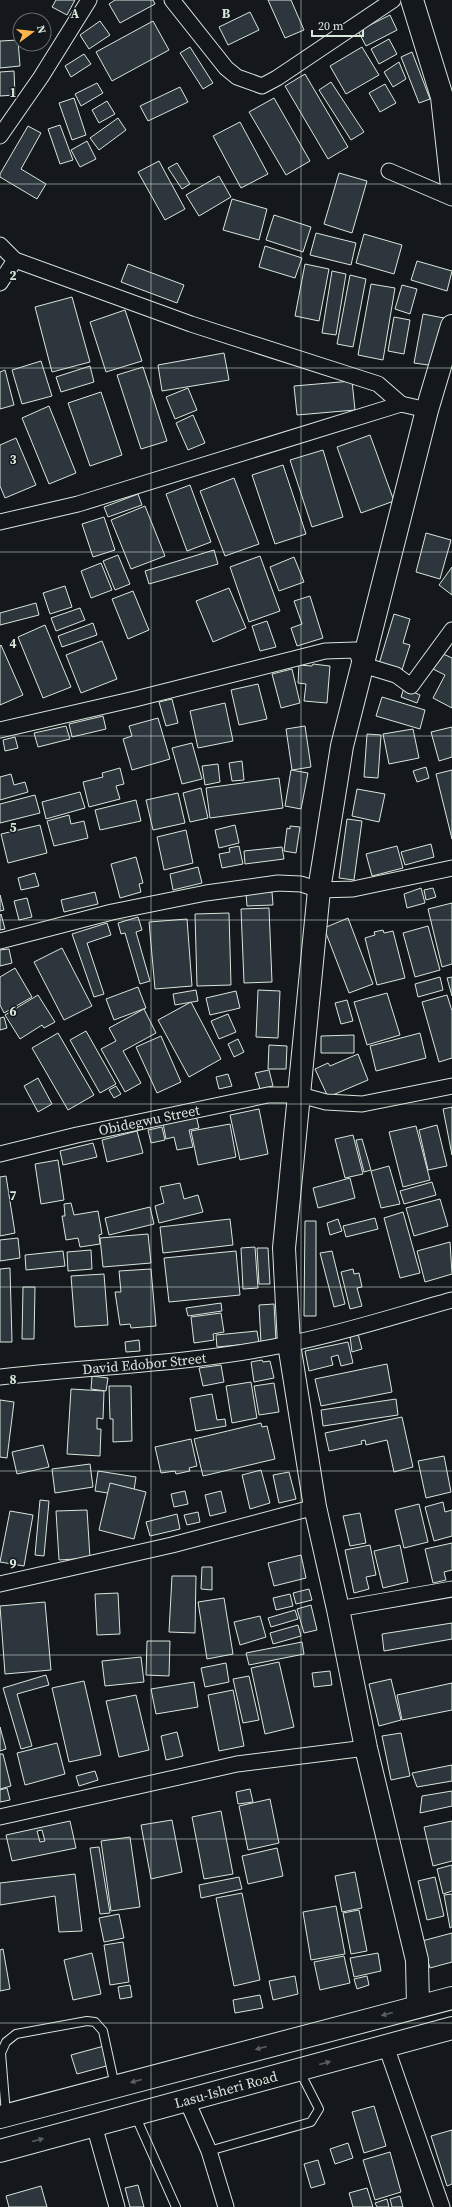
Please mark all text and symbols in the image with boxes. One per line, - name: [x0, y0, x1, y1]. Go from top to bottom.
- text: A: [71, 5, 80, 22]
- text: B: [222, 5, 231, 22]
- north arrow: [12, 12, 52, 52]
- scale bar: [312, 12, 363, 38]
- text: 20 m: [318, 18, 344, 34]
- text: N: [33, 24, 49, 35]
- text: 1: [9, 84, 17, 101]
- text: 2: [9, 267, 17, 284]
- text: 3: [9, 451, 17, 468]
- text: 4: [9, 635, 17, 652]
- text: 5: [9, 819, 17, 836]
- text: 6: [9, 1003, 17, 1020]
- street label: Obidegwu Street: [97, 1099, 202, 1140]
- text: 7: [9, 1187, 17, 1204]
- street label: David Edobor Street: [82, 1347, 208, 1379]
- text: 8: [9, 1371, 17, 1388]
- text: 9: [9, 1555, 17, 1572]
- one-way arrow: [381, 2012, 393, 2018]
- one-way arrow: [255, 2045, 267, 2051]
- one-way arrow: [319, 2059, 331, 2065]
- street label: Lasu-Isheri Road: [172, 2066, 279, 2113]
- one-way arrow: [130, 2078, 142, 2084]
- one-way arrow: [31, 2137, 44, 2143]

